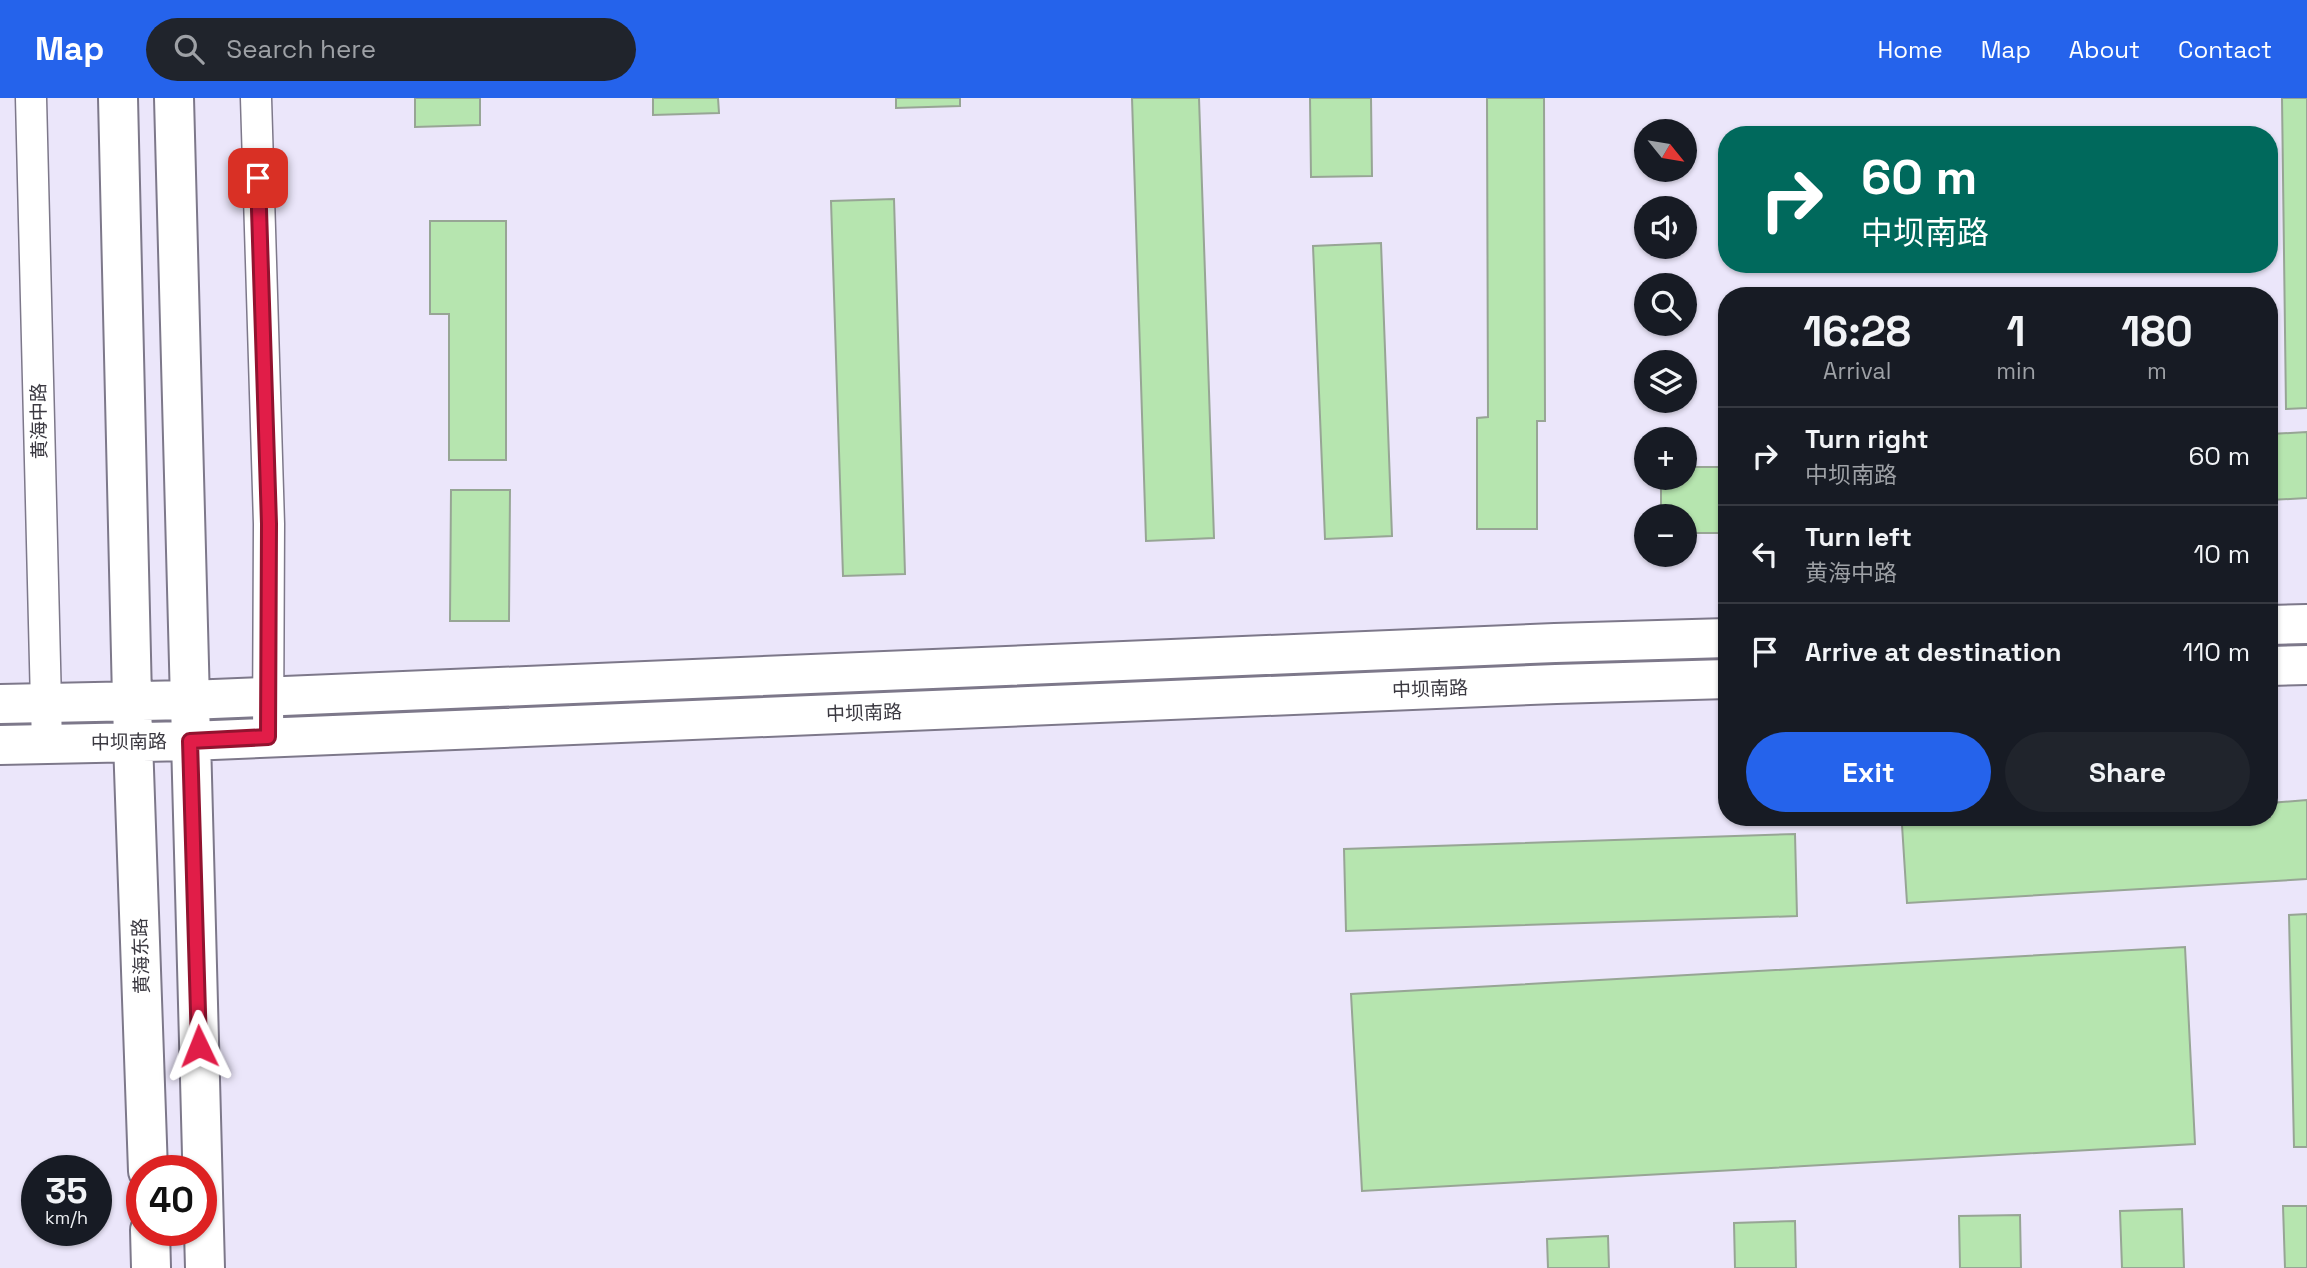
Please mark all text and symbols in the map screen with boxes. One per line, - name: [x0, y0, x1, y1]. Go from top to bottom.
- search box: [146, 18, 636, 81]
- text: Map: [35, 28, 104, 70]
- icon: search: [170, 30, 208, 68]
- text: Search here: [226, 32, 376, 66]
- text: Home: [1877, 34, 1943, 65]
- text: Map: [1981, 34, 2031, 65]
- text: About: [2069, 34, 2140, 65]
- text: Contact: [2178, 34, 2272, 65]
- north arrow: [1634, 119, 1698, 182]
- map controls: [1634, 119, 1697, 567]
- text: 60 m: [1861, 146, 1977, 208]
- pin: [228, 148, 288, 208]
- icon: right: [1746, 154, 1837, 245]
- icon: arrive: [239, 159, 277, 197]
- button: sound: [1634, 196, 1697, 259]
- text: 中坝南路: [1861, 213, 1989, 253]
- button: search: [1634, 273, 1697, 336]
- text: 16:28: [1803, 305, 1911, 358]
- text: 1: [2007, 305, 2026, 358]
- text: 180: [2121, 305, 2193, 358]
- button: layers: [1634, 350, 1697, 413]
- text: Arrival: [1823, 356, 1891, 386]
- text: min: [1996, 356, 2036, 386]
- text: m: [2147, 356, 2167, 386]
- street label: 黄海中路: [26, 383, 52, 459]
- text: Turn right: [1805, 422, 1929, 456]
- button: +: [1634, 427, 1697, 490]
- icon: right: [1746, 437, 1784, 475]
- text: 60 m: [2188, 439, 2250, 473]
- text: 中坝南路: [1805, 460, 1897, 490]
- button: −: [1634, 504, 1697, 567]
- text: Turn left: [1805, 520, 1912, 554]
- icon: left: [1746, 535, 1784, 573]
- text: 10 m: [2193, 537, 2250, 571]
- text: 黄海中路: [1805, 558, 1897, 588]
- icon: arrive: [1746, 633, 1784, 671]
- text: Arrive at destination: [1805, 635, 2062, 669]
- text: 110 m: [2183, 635, 2250, 669]
- street label: 中坝南路: [1392, 675, 1468, 703]
- street label: 中坝南路: [826, 699, 902, 727]
- street label: 中坝南路: [91, 729, 167, 755]
- button: Exit: [1746, 732, 1991, 812]
- button: Share: [2005, 732, 2250, 812]
- street label: 黄海东路: [127, 918, 155, 994]
- position arrow: [162, 1009, 236, 1083]
- speed limit sign: 40: [126, 1155, 217, 1246]
- text: 35: [45, 1169, 88, 1213]
- text: km/h: [45, 1206, 88, 1229]

